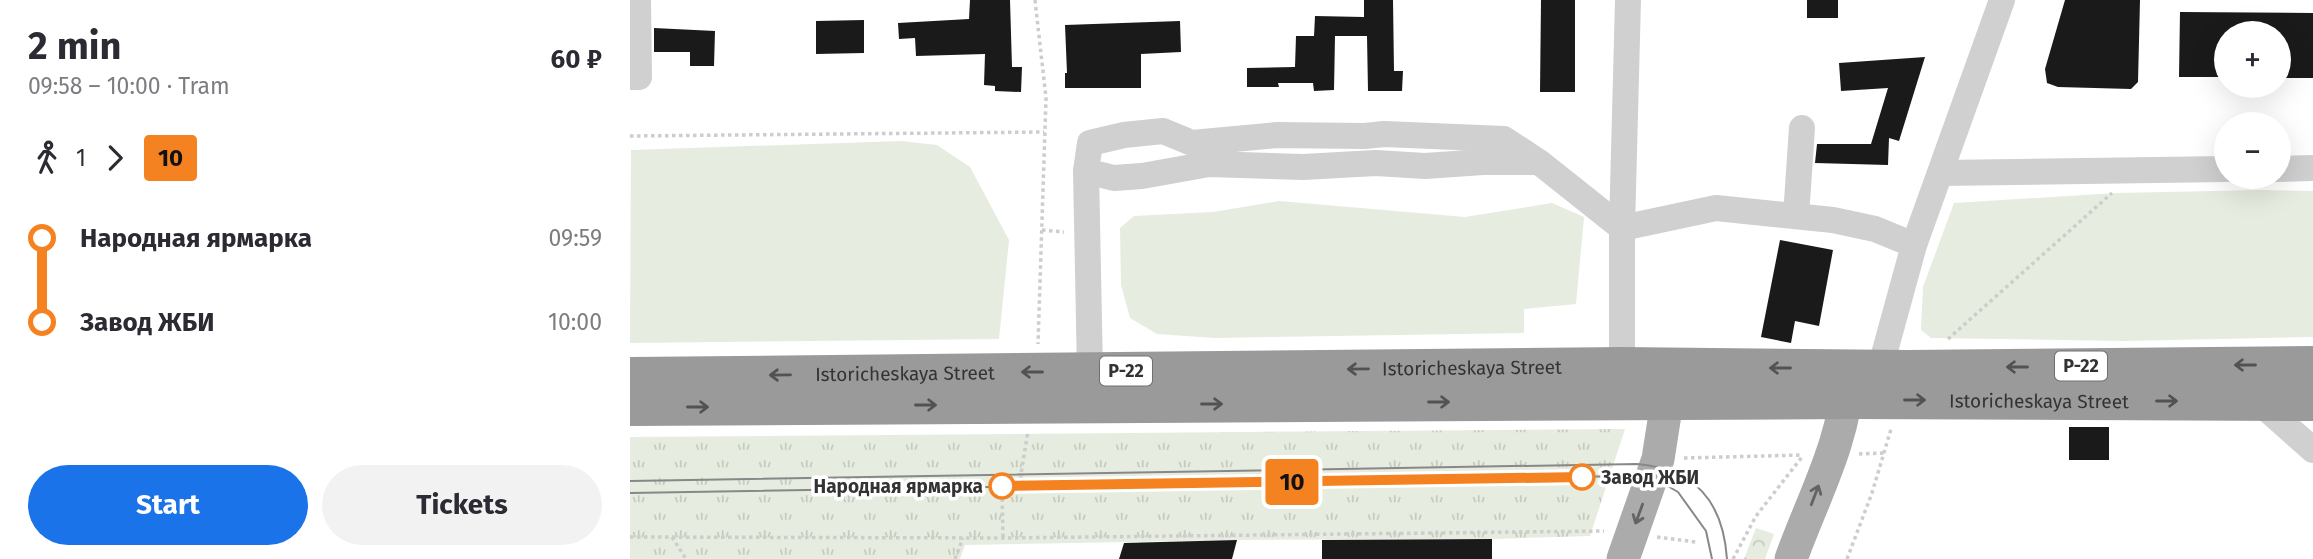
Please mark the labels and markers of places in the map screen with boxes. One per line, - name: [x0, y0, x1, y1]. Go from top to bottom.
- marker: Завод ЖБИ: [1569, 464, 1595, 490]
- place label: Завод ЖБИ: [1600, 466, 1699, 489]
- marker: Народная ярмарка: [989, 473, 1015, 499]
- place label: Народная ярмарка: [814, 475, 983, 498]

